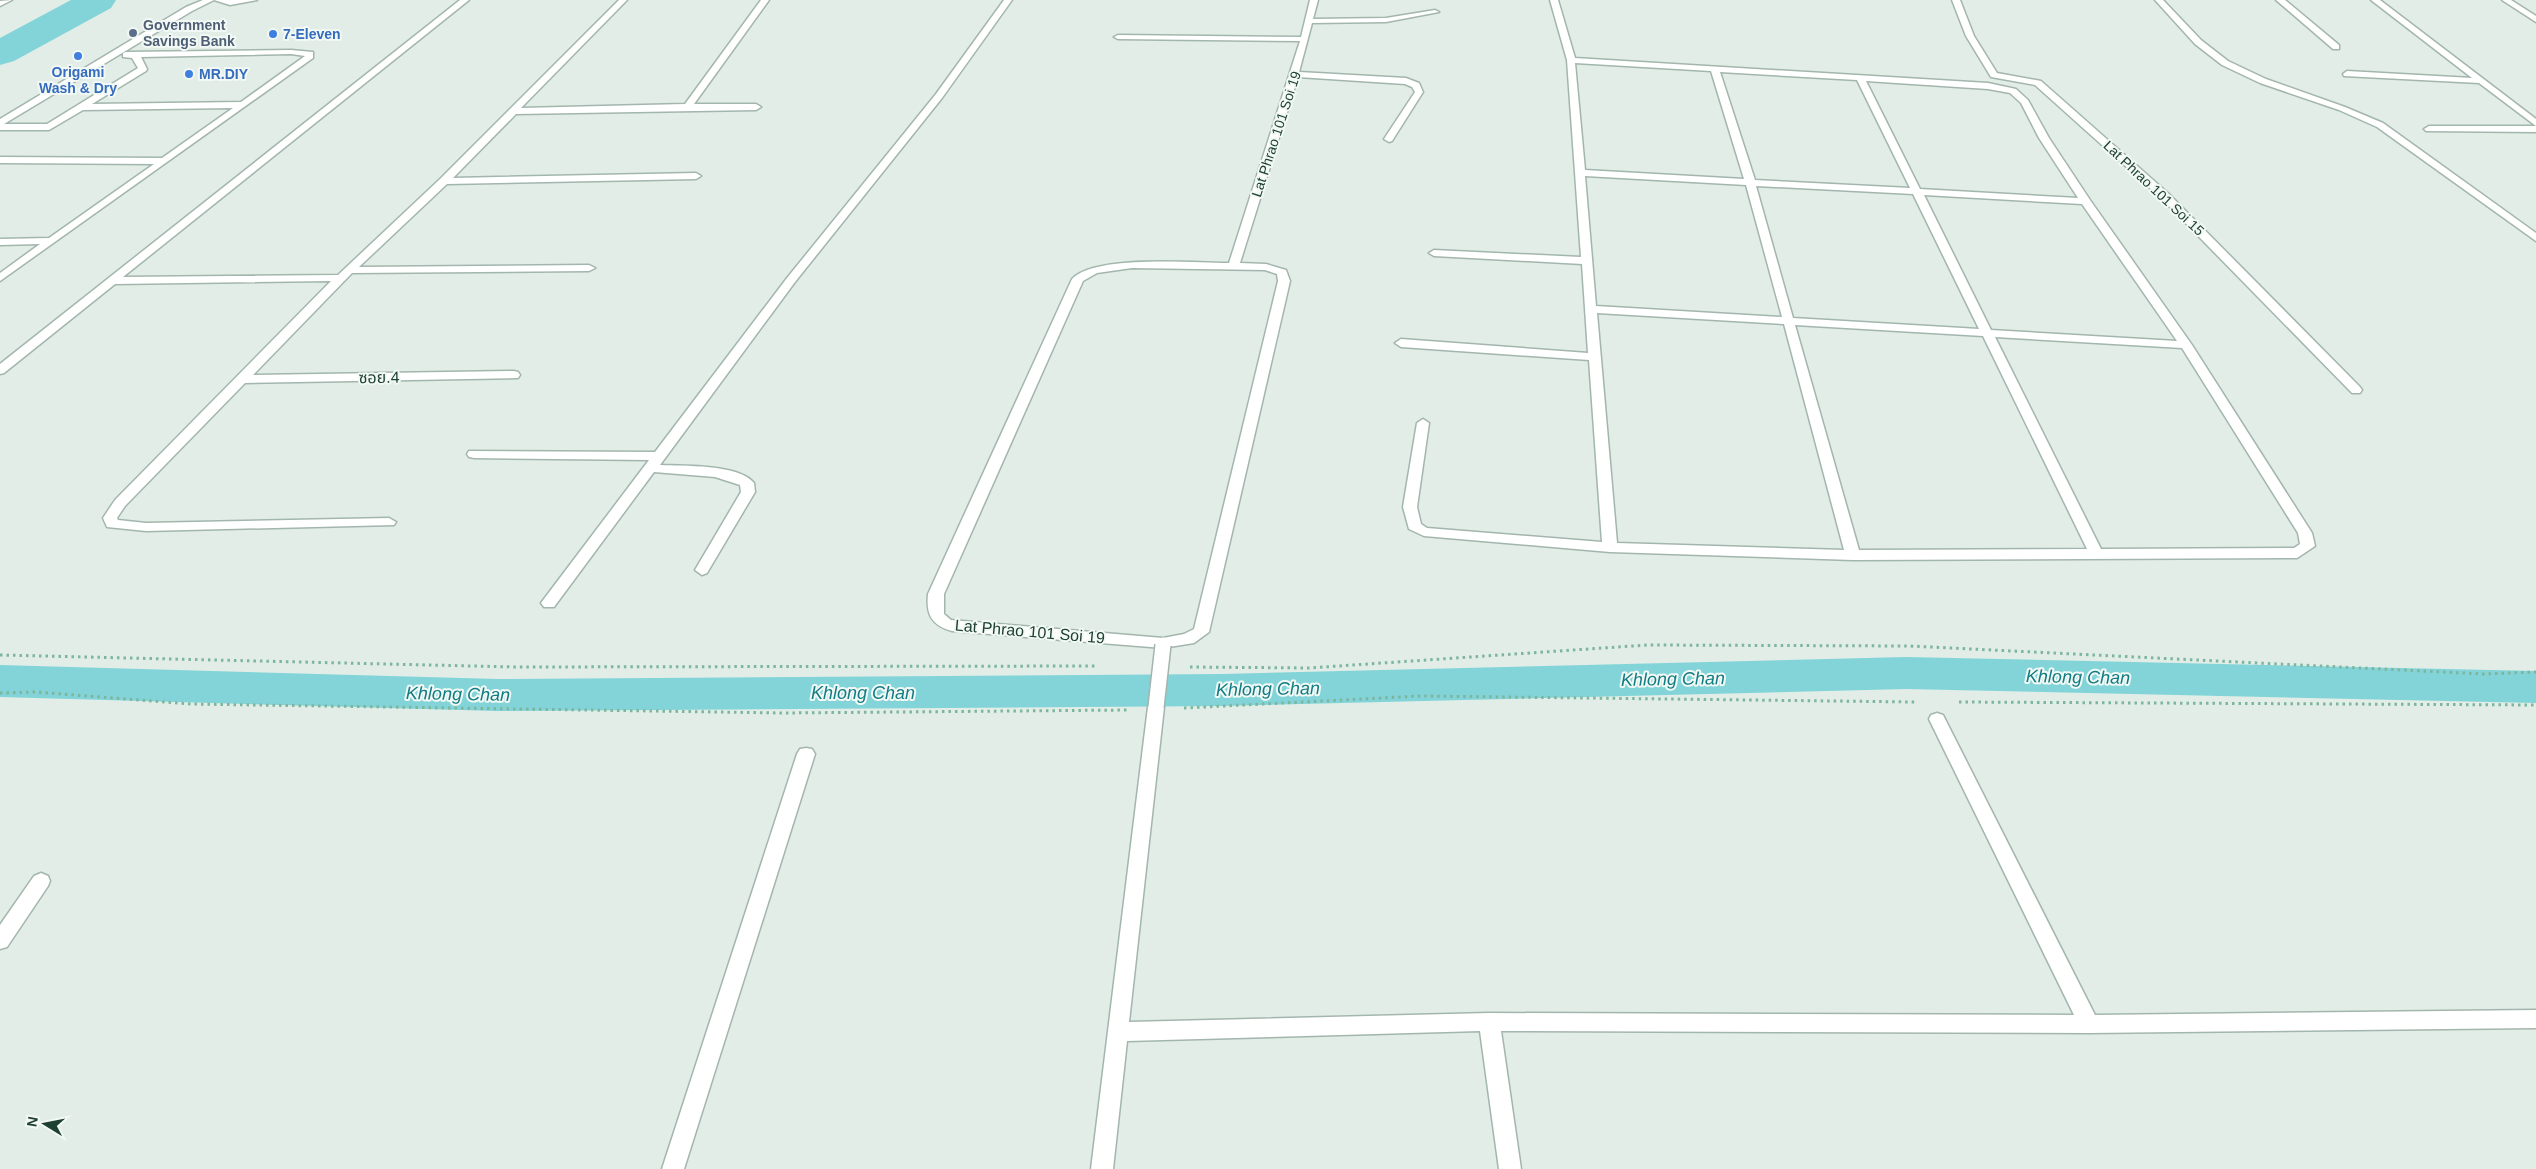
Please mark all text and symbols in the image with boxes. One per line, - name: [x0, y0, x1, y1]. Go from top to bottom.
- place label: Government Savings Bank: [143, 17, 235, 49]
- place label: 7-Eleven: [283, 26, 341, 42]
- marker: Government Savings Bank: [127, 27, 139, 39]
- marker: 7-Eleven: [267, 28, 279, 40]
- marker: Origami Wash & Dry: [72, 50, 84, 62]
- place label: Origami Wash & Dry: [39, 64, 117, 96]
- place label: MR.DIY: [199, 66, 249, 82]
- marker: MR.DIY: [183, 68, 195, 80]
- street label: Lat Phrao 101 Soi 19: [1248, 69, 1304, 199]
- street label: Lat Phrao 101 Soi 15: [2100, 137, 2208, 239]
- street label: ซอย.4: [358, 369, 400, 386]
- street label: Lat Phrao 101 Soi 19: [954, 616, 1106, 647]
- water label: Khlong Chan: [2026, 666, 2130, 688]
- water label: Khlong Chan: [1621, 668, 1725, 690]
- water label: Khlong Chan: [1216, 678, 1320, 700]
- water label: Khlong Chan: [406, 683, 510, 705]
- water label: Khlong Chan: [811, 683, 915, 703]
- north arrow: [20, 1099, 70, 1149]
- text: N: [23, 1115, 41, 1128]

